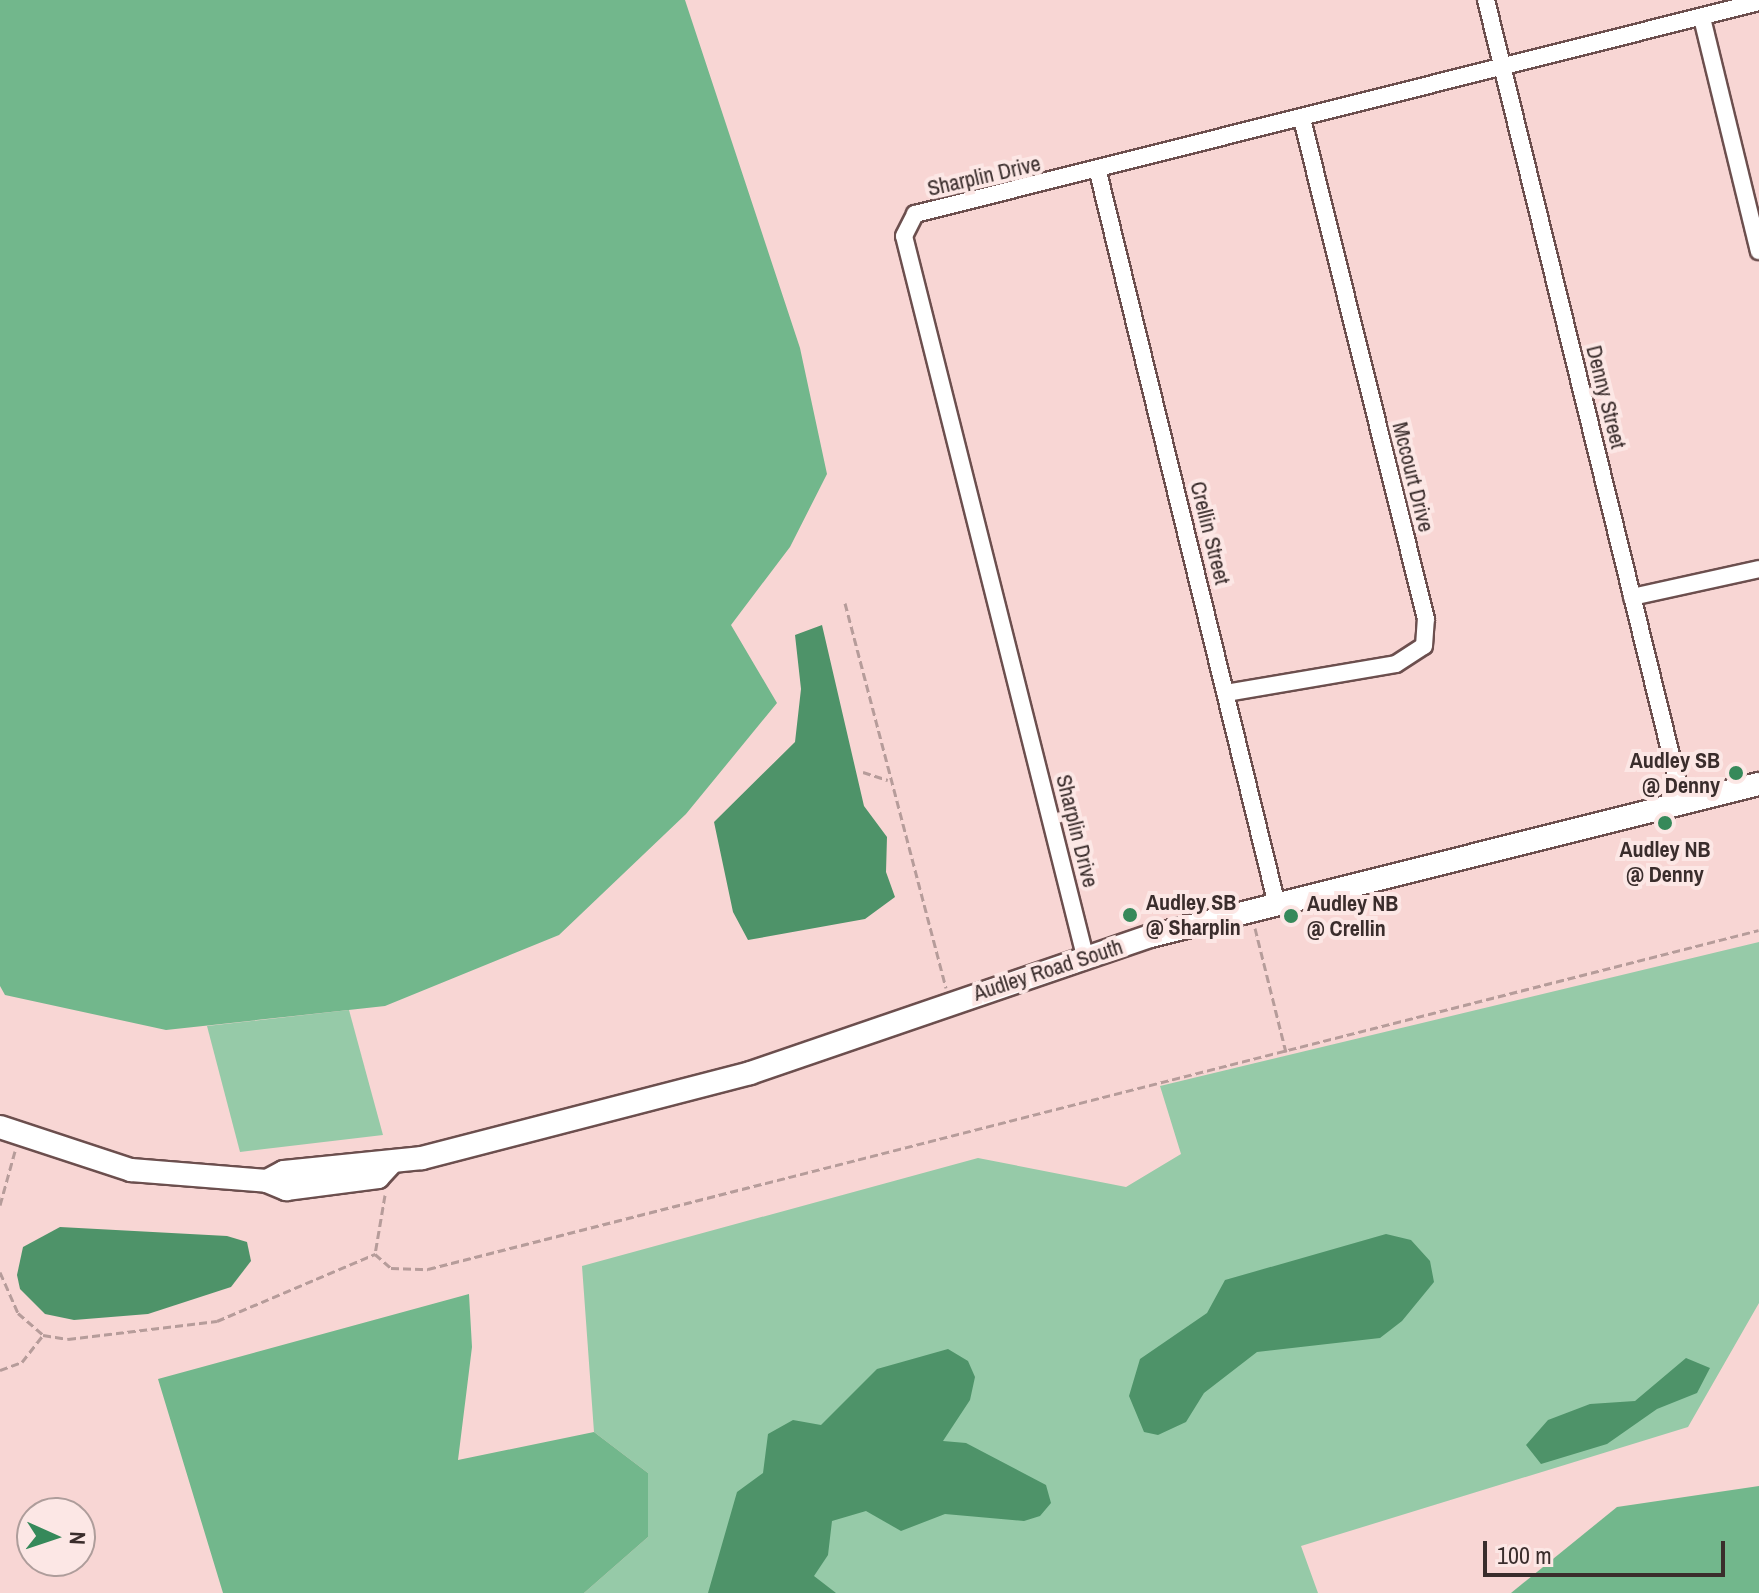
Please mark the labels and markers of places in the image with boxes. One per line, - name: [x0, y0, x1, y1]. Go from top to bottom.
- place label: Audley SB @ Denny: [1630, 747, 1720, 798]
- marker: Audley SB @ Denny: [1727, 764, 1745, 782]
- marker: Audley NB @ Denny: [1656, 814, 1674, 832]
- place label: Audley NB @ Denny: [1619, 836, 1711, 888]
- place label: Audley SB @ Sharplin: [1146, 889, 1241, 940]
- place label: Audley NB @ Crellin: [1307, 890, 1398, 942]
- marker: Audley SB @ Sharplin: [1121, 906, 1139, 924]
- marker: Audley NB @ Crellin: [1282, 907, 1300, 925]

